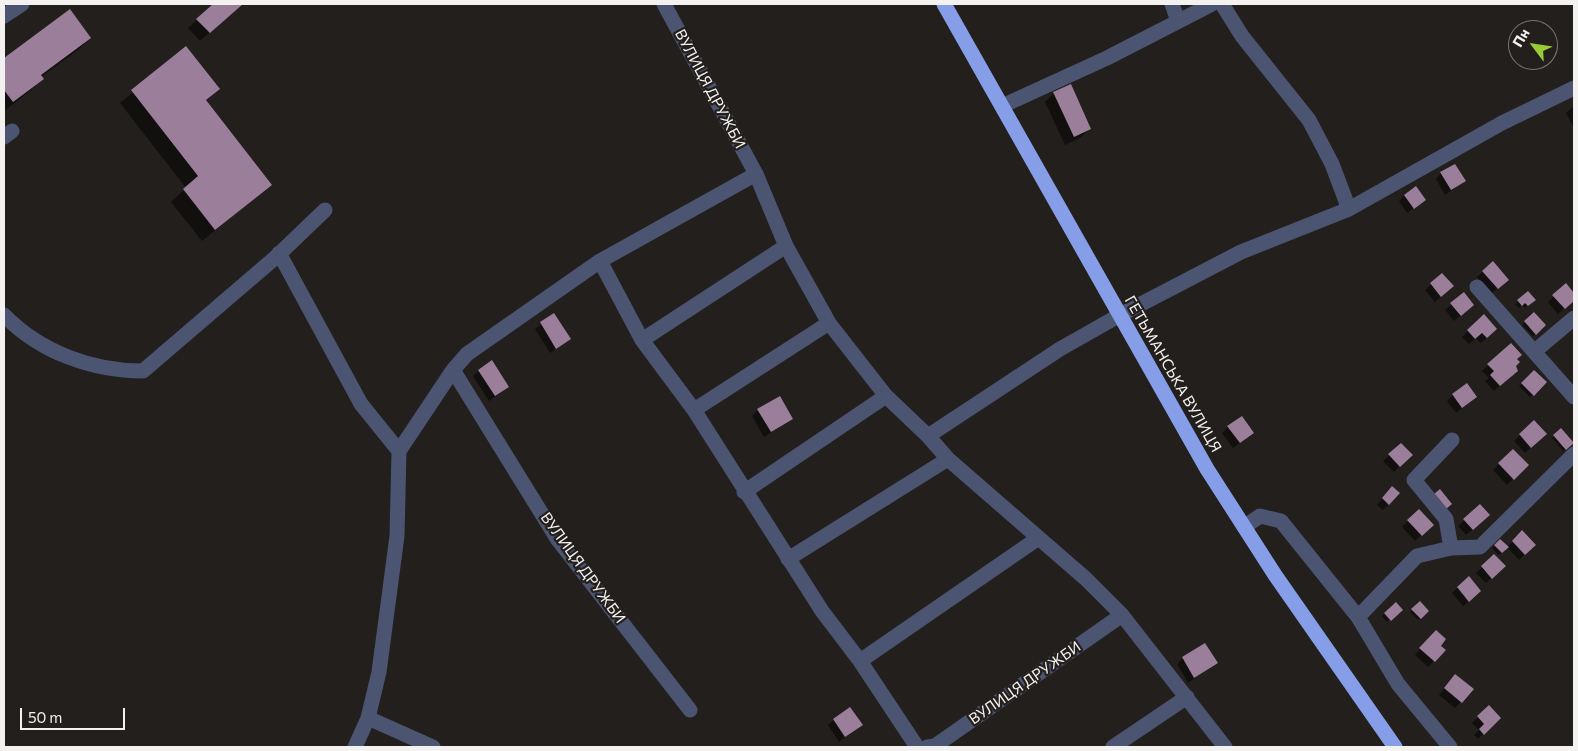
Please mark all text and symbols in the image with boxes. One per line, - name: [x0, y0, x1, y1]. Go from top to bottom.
- north arrow: [1508, 20, 1558, 70]
- text: Пн: [1509, 25, 1533, 50]
- street label: ВУЛИЦЯ ДРУЖБИ: [671, 26, 749, 152]
- street label: ГЕТЬМАНСЬКА ВУЛИЦЯ: [1121, 293, 1225, 455]
- street label: ВУЛИЦЯ ДРУЖБИ: [537, 509, 629, 627]
- street label: ВУЛИЦЯ ДРУЖБИ: [966, 638, 1084, 728]
- scale bar: [22, 698, 128, 730]
- text: 50 m: [28, 708, 62, 726]

